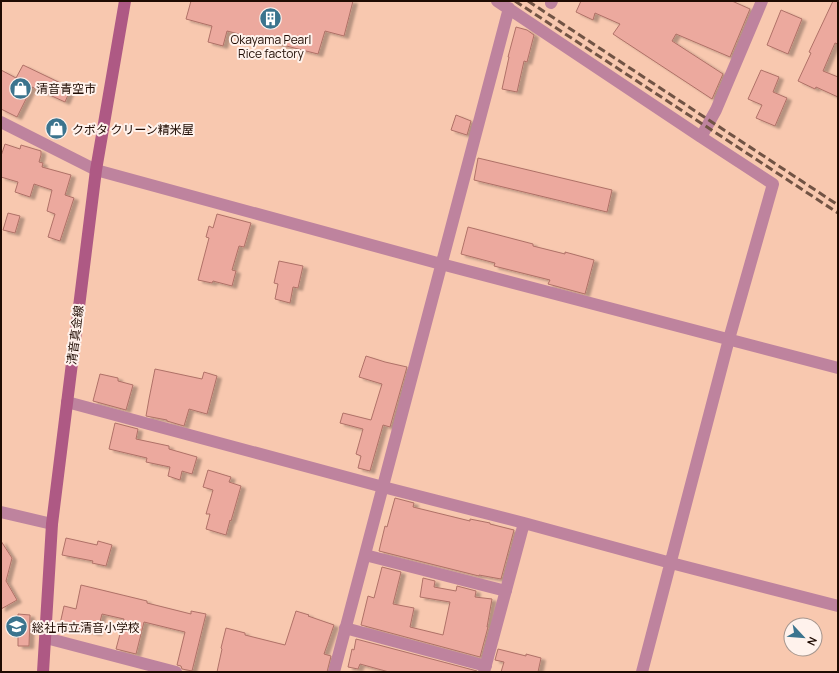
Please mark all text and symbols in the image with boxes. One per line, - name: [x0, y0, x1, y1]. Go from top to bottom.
- building icon: Okayama Pearl Rice factory: [258, 5, 284, 31]
- place label: Okayama Pearl Rice factory: [231, 31, 311, 62]
- shop icon: 清音青空市: [7, 75, 33, 101]
- place label: 清音青空市: [36, 80, 96, 97]
- shop icon: クボタ クリーン精米屋: [44, 116, 70, 142]
- place label: クボタ クリーン精米屋: [72, 121, 194, 138]
- street label: 清音真金線: [63, 304, 87, 366]
- school or university icon: 総社市立清音小学校: [4, 614, 30, 640]
- north arrow: [783, 617, 823, 657]
- place label: 総社市立清音小学校: [32, 619, 140, 636]
- text: N: [804, 635, 821, 649]

